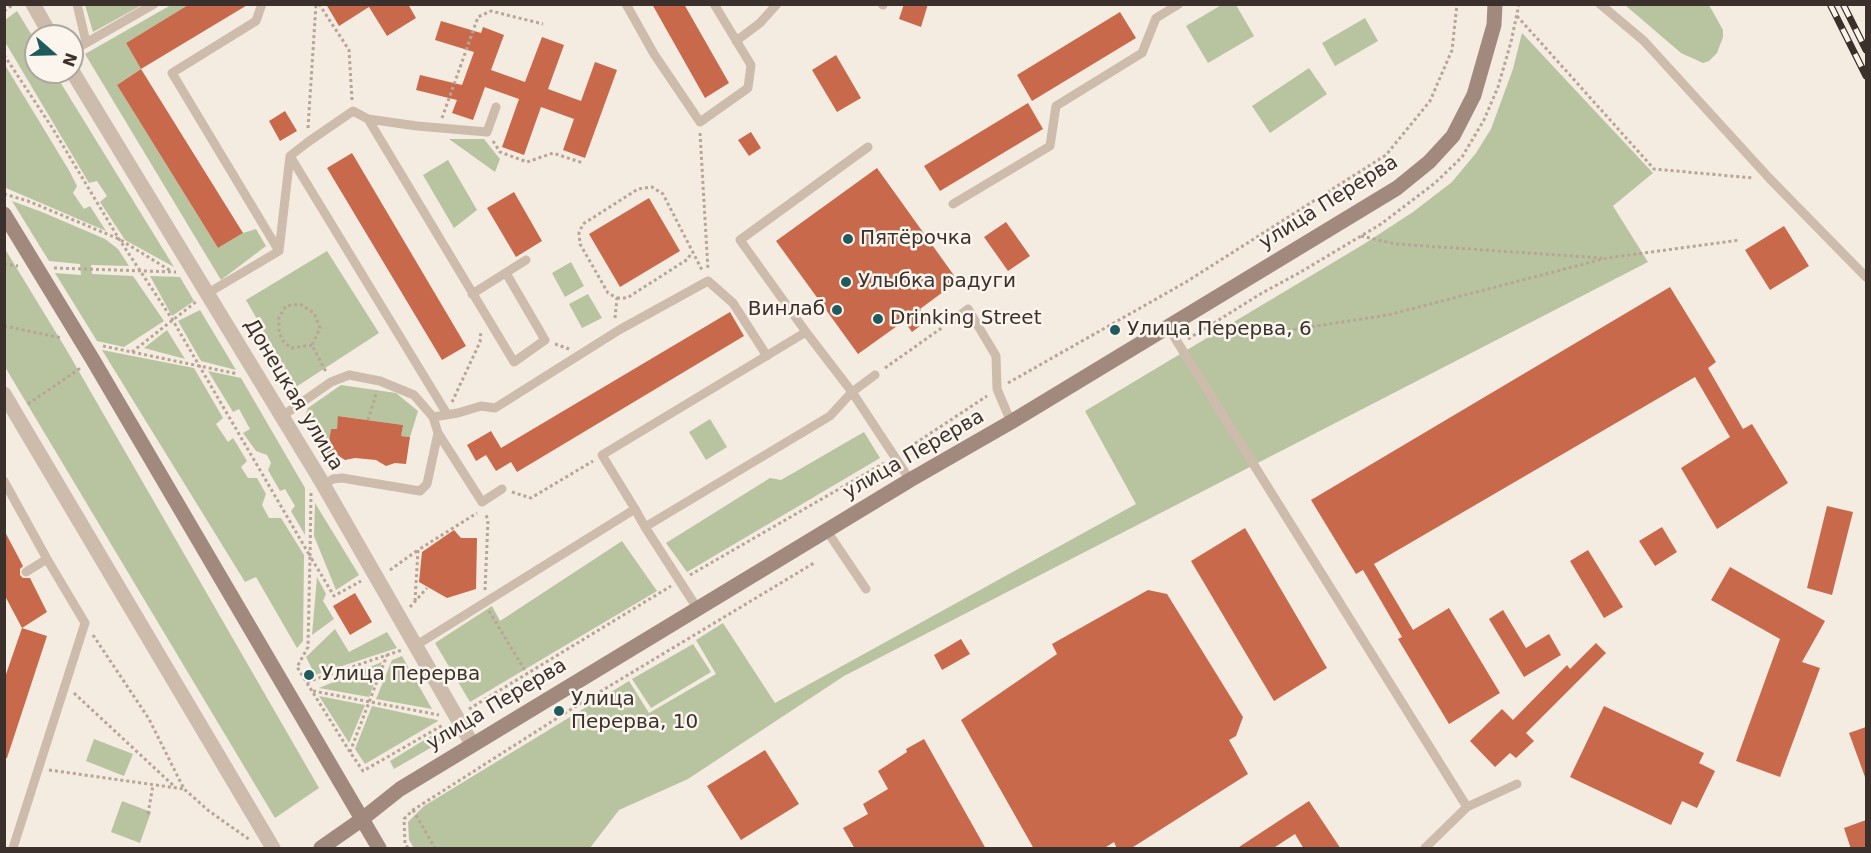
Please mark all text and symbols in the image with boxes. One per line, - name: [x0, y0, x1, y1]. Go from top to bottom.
- north arrow: [24, 24, 84, 84]
- text: N: [58, 50, 81, 69]
- street label: улица Перерва: [1255, 151, 1403, 255]
- place label: Пятёрочка: [860, 227, 972, 251]
- marker: Пятёрочка: [841, 232, 855, 246]
- place label: Улыбка радуги: [858, 270, 1016, 294]
- marker: Улыбка радуги: [839, 275, 853, 289]
- place label: Винлаб: [748, 298, 825, 322]
- marker: Винлаб: [830, 303, 844, 317]
- place label: Drinking Street: [890, 307, 1041, 331]
- marker: Drinking Street: [871, 312, 885, 326]
- street label: Донецкая улица: [238, 315, 348, 475]
- place label: Улица Перерва, 6: [1127, 318, 1312, 342]
- marker: Улица Перерва, 6: [1108, 323, 1122, 337]
- street label: улица Перерва: [839, 405, 989, 505]
- street label: улица Перерва: [423, 654, 571, 756]
- place label: Улица Перерва: [321, 663, 480, 687]
- marker: Улица Перерва: [302, 668, 316, 682]
- place label: Улица Перерва, 10: [571, 688, 698, 735]
- marker: Улица Перерва, 10: [552, 704, 566, 718]

